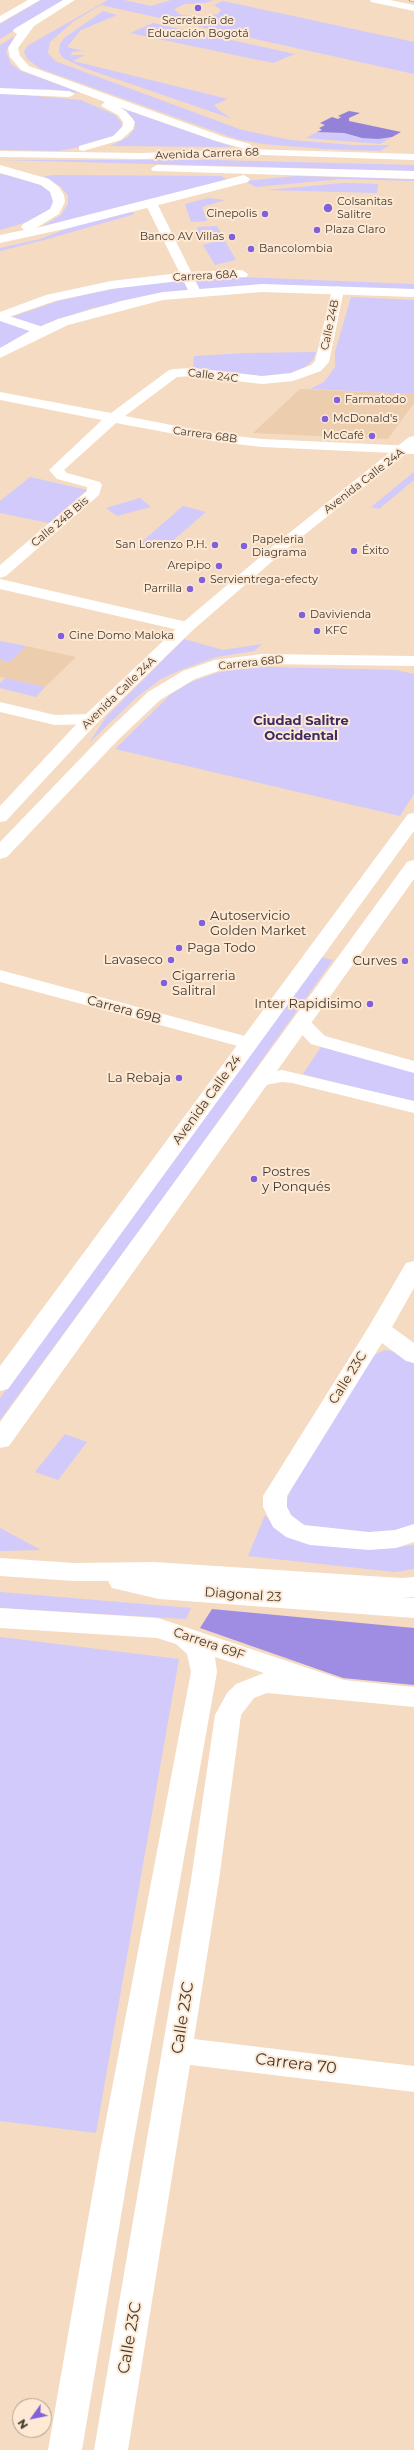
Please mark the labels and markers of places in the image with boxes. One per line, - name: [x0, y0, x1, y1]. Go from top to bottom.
- marker: Secretaría de Educación Bogotá: [193, 3, 203, 13]
- place label: Secretaría de Educación Bogotá: [147, 14, 249, 40]
- place label: Colsanitas Salitre: [337, 195, 393, 221]
- marker: Colsanitas Salitre: [322, 202, 334, 214]
- place label: Cinepolis: [207, 207, 257, 221]
- marker: Cinepolis: [260, 209, 270, 219]
- place label: Plaza Claro: [325, 223, 386, 237]
- marker: Plaza Claro: [312, 225, 322, 235]
- place label: Banco AV Villas: [140, 230, 224, 244]
- marker: Banco AV Villas: [227, 232, 237, 242]
- place label: Bancolombia: [259, 242, 333, 256]
- marker: Bancolombia: [246, 244, 256, 254]
- place label: Farmatodo: [345, 393, 406, 407]
- marker: Farmatodo: [332, 395, 342, 405]
- place label: McDonald's: [333, 412, 398, 426]
- marker: McDonald's: [320, 414, 330, 424]
- place label: McCafé: [323, 429, 364, 443]
- marker: McCafé: [367, 431, 377, 441]
- place label: Papeleria Diagrama: [252, 533, 307, 559]
- place label: San Lorenzo P.H.: [115, 538, 207, 552]
- marker: San Lorenzo P.H.: [210, 540, 220, 550]
- marker: Papeleria Diagrama: [239, 541, 249, 551]
- place label: Éxito: [362, 544, 389, 558]
- marker: Éxito: [349, 546, 359, 556]
- place label: Arepipo: [167, 559, 211, 573]
- marker: Arepipo: [214, 561, 224, 571]
- place label: Servientrega-efecty: [210, 573, 318, 587]
- marker: Servientrega-efecty: [197, 575, 207, 585]
- place label: Parrilla: [144, 582, 182, 596]
- marker: Parrilla: [185, 584, 195, 594]
- place label: Davivienda: [310, 608, 371, 622]
- marker: Davivienda: [297, 610, 307, 620]
- place label: KFC: [325, 624, 347, 638]
- marker: KFC: [312, 626, 322, 636]
- place label: Cine Domo Maloka: [69, 629, 174, 643]
- marker: Cine Domo Maloka: [56, 631, 66, 641]
- place label: Autoservicio Golden Market: [210, 908, 306, 939]
- marker: Autoservicio Golden Market: [197, 918, 207, 928]
- place label: Paga Todo: [187, 940, 256, 956]
- marker: Paga Todo: [174, 943, 184, 953]
- place label: Lavaseco: [104, 952, 163, 968]
- place label: Curves: [353, 953, 397, 969]
- marker: Lavaseco: [166, 955, 176, 965]
- marker: Curves: [400, 956, 410, 966]
- place label: Cigarreria Salitral: [172, 968, 236, 999]
- marker: Cigarreria Salitral: [159, 978, 169, 988]
- place label: Inter Rapidisimo: [254, 996, 362, 1012]
- marker: Inter Rapidisimo: [365, 999, 375, 1009]
- place label: La Rebaja: [107, 1070, 171, 1086]
- marker: La Rebaja: [174, 1073, 184, 1083]
- place label: Postres y Ponqués: [262, 1164, 330, 1195]
- marker: Postres y Ponqués: [249, 1174, 259, 1184]

